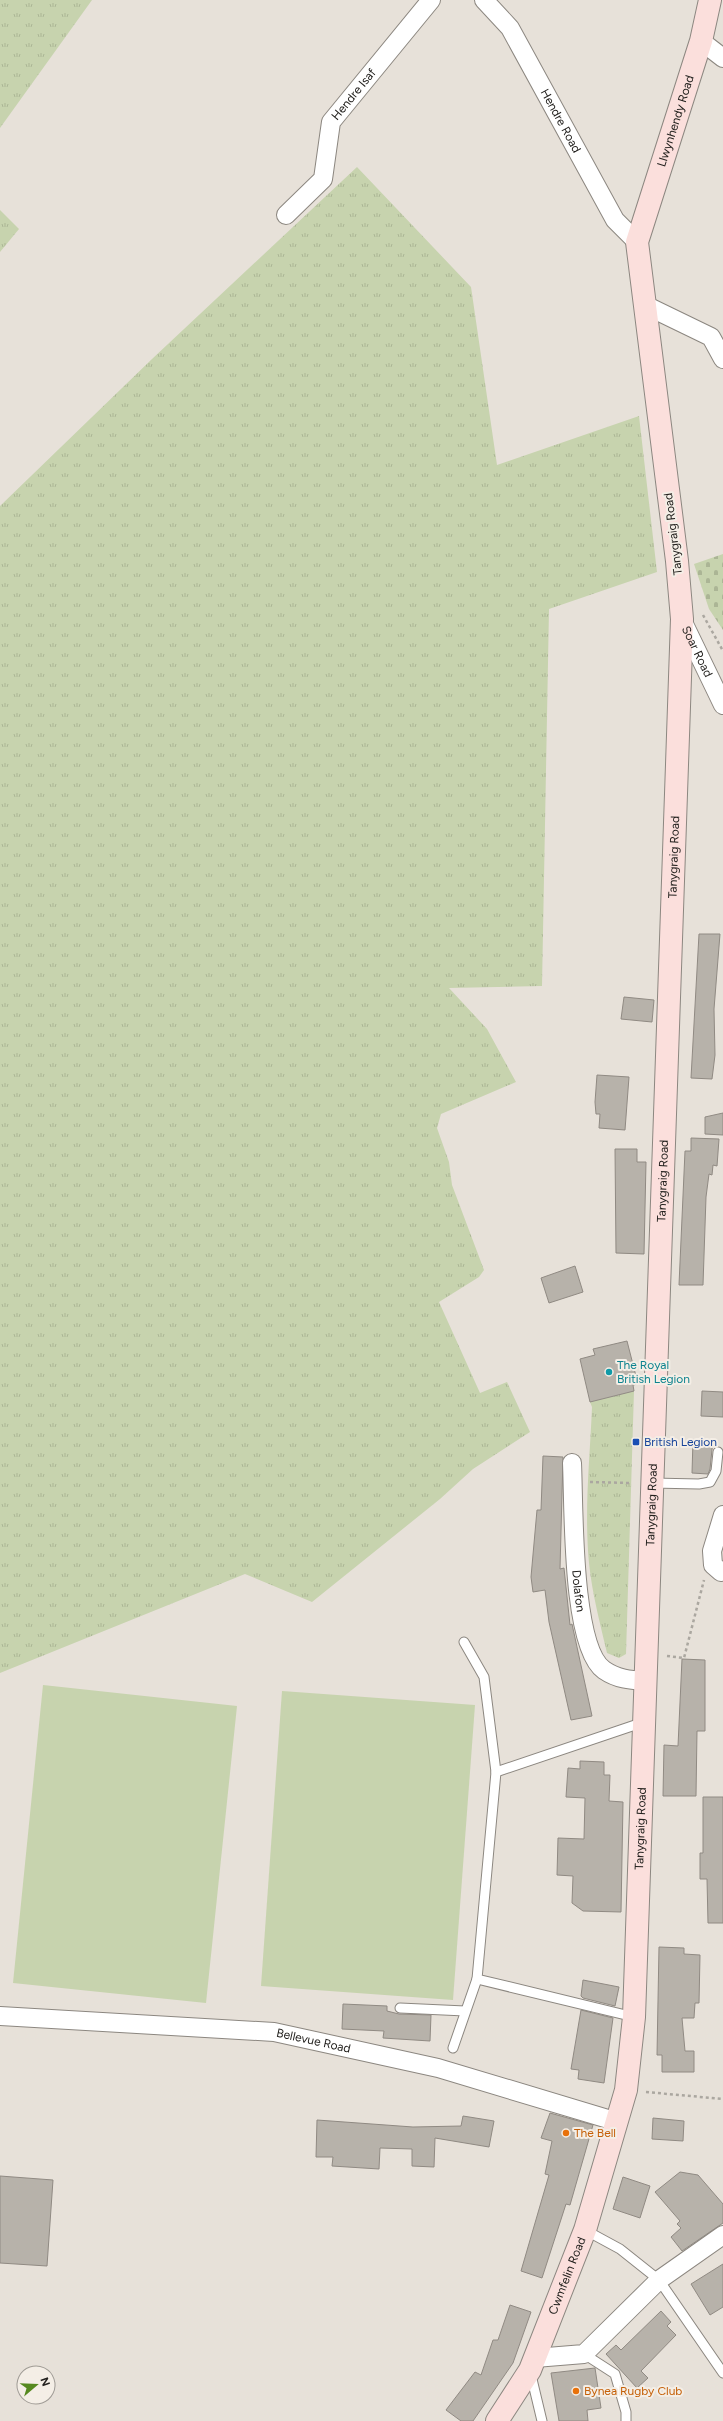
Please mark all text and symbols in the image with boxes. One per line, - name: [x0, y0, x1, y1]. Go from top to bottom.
- street label: Hendre Isaf: [329, 65, 379, 123]
- street label: Llwynhendy Road: [654, 73, 697, 169]
- street label: Hendre Road: [538, 86, 584, 155]
- street label: Tanygraig Road: [661, 492, 685, 576]
- street label: Soar Road: [679, 624, 715, 679]
- street label: Tanygraig Road: [665, 816, 682, 899]
- street label: Tanygraig Road: [654, 1139, 671, 1222]
- place label: The Royal British Legion: [617, 1358, 690, 1386]
- marker: The Royal British Legion: [604, 1367, 614, 1377]
- place label: British Legion: [644, 1435, 717, 1449]
- marker: British Legion: [631, 1437, 641, 1447]
- street label: Tanygraig Road: [643, 1463, 660, 1546]
- street label: Dolafon: [569, 1569, 588, 1613]
- street label: Tanygraig Road: [632, 1787, 649, 1870]
- street label: Bellevue Road: [275, 2026, 352, 2056]
- place label: The Bell: [574, 2126, 616, 2140]
- marker: The Bell: [561, 2128, 571, 2138]
- street label: Cwmfelin Road: [546, 2235, 589, 2316]
- north arrow: [16, 2365, 56, 2405]
- text: N: [37, 2376, 53, 2388]
- place label: Bynea Rugby Club: [584, 2384, 682, 2398]
- marker: Bynea Rugby Club: [571, 2386, 581, 2396]

